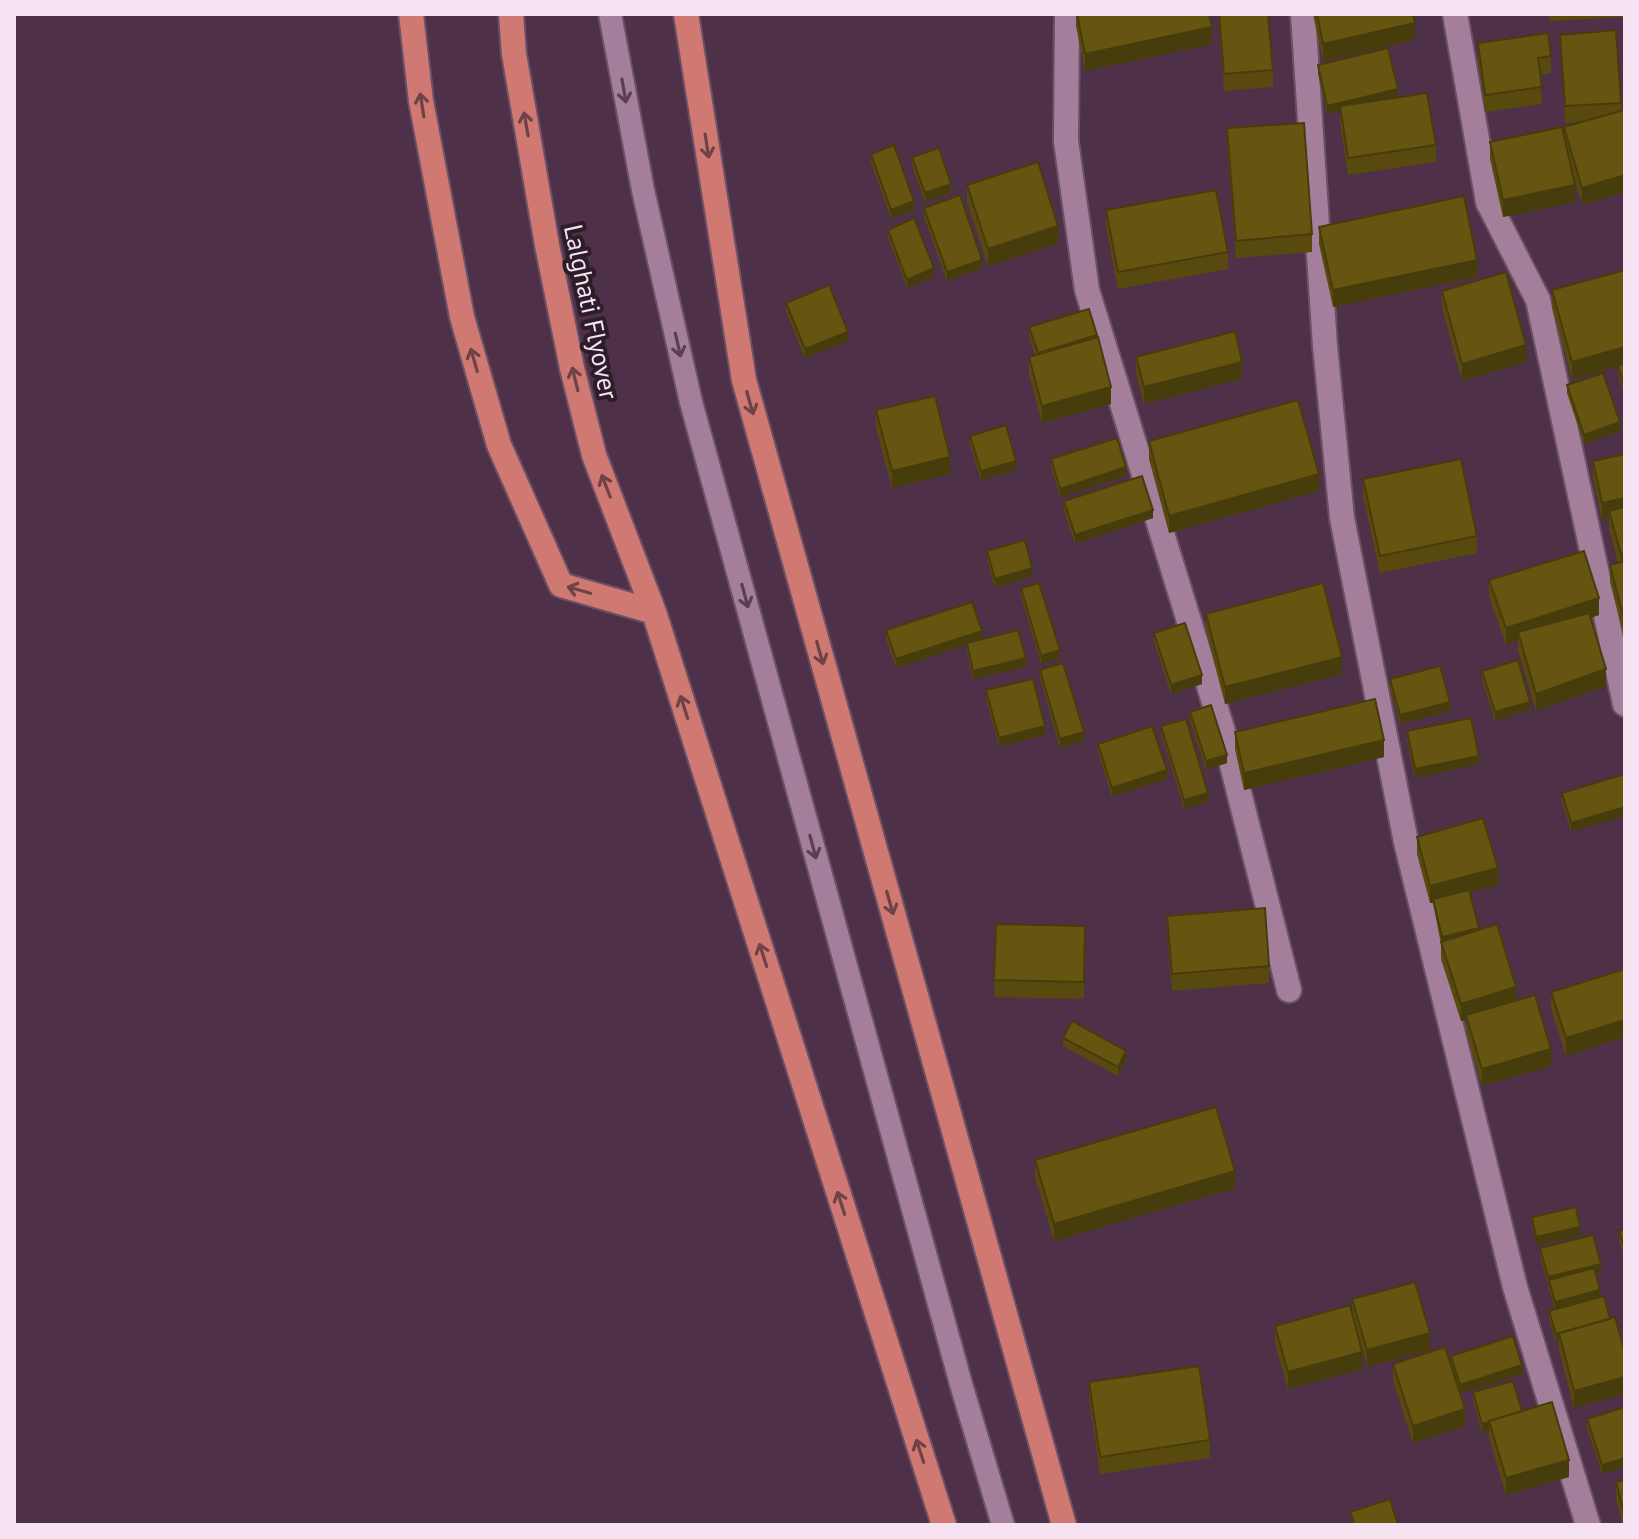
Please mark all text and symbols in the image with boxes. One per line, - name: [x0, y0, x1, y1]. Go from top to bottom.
- one-way arrow: [618, 78, 633, 103]
- one-way arrow: [414, 93, 429, 119]
- one-way arrow: [518, 112, 533, 137]
- one-way arrow: [700, 133, 715, 159]
- street label: Lalghati Flyover: [557, 221, 626, 403]
- one-way arrow: [671, 332, 686, 357]
- one-way arrow: [466, 347, 481, 373]
- one-way arrow: [566, 367, 581, 393]
- one-way arrow: [744, 389, 759, 415]
- one-way arrow: [598, 475, 612, 499]
- one-way arrow: [566, 582, 592, 597]
- one-way arrow: [738, 583, 753, 609]
- one-way arrow: [814, 640, 829, 665]
- one-way arrow: [676, 695, 691, 721]
- one-way arrow: [807, 834, 822, 860]
- one-way arrow: [884, 890, 899, 916]
- one-way arrow: [754, 943, 769, 968]
- one-way arrow: [833, 1191, 848, 1216]
- one-way arrow: [912, 1438, 927, 1464]

